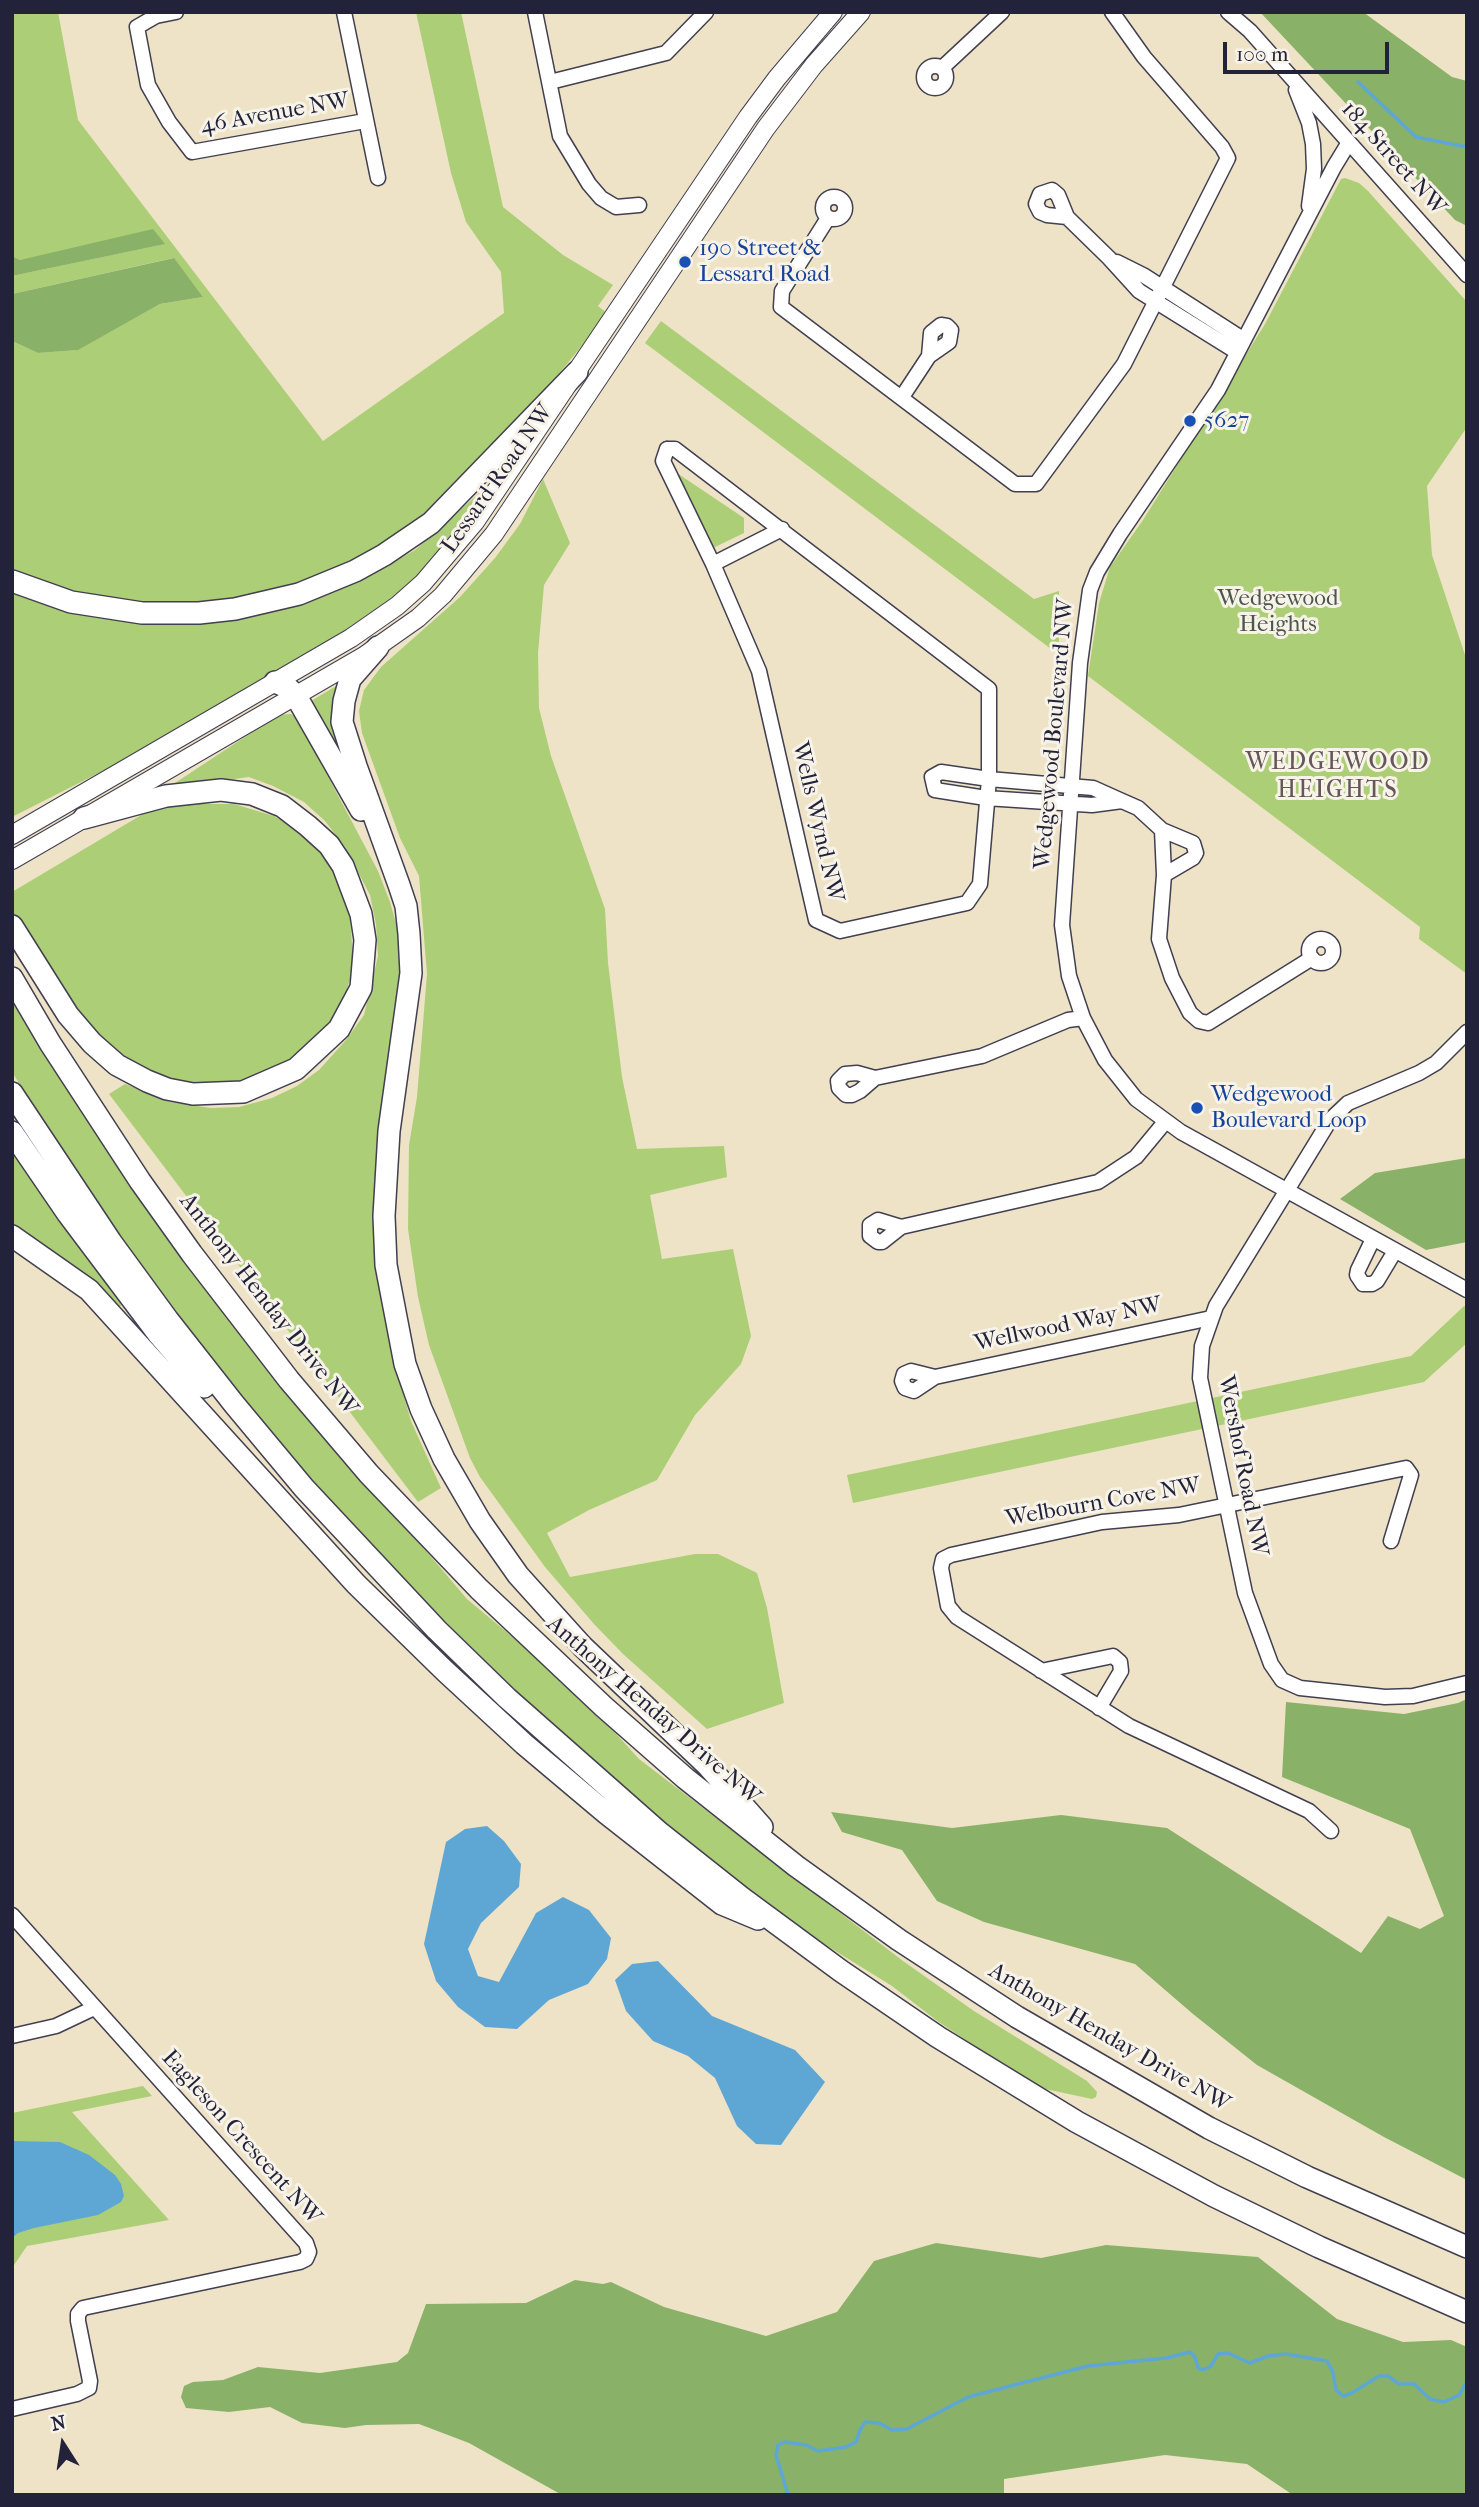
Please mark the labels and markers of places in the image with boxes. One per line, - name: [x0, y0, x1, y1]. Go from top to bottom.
- place label: 190 Street & Lessard Road: [699, 235, 830, 289]
- marker: 190 Street & Lessard Road: [677, 254, 693, 270]
- place label: 5627: [1204, 407, 1249, 435]
- marker: 5627: [1182, 413, 1198, 429]
- place label: Wedgewood Boulevard Loop: [1211, 1081, 1366, 1135]
- marker: Wedgewood Boulevard Loop: [1189, 1100, 1205, 1116]

